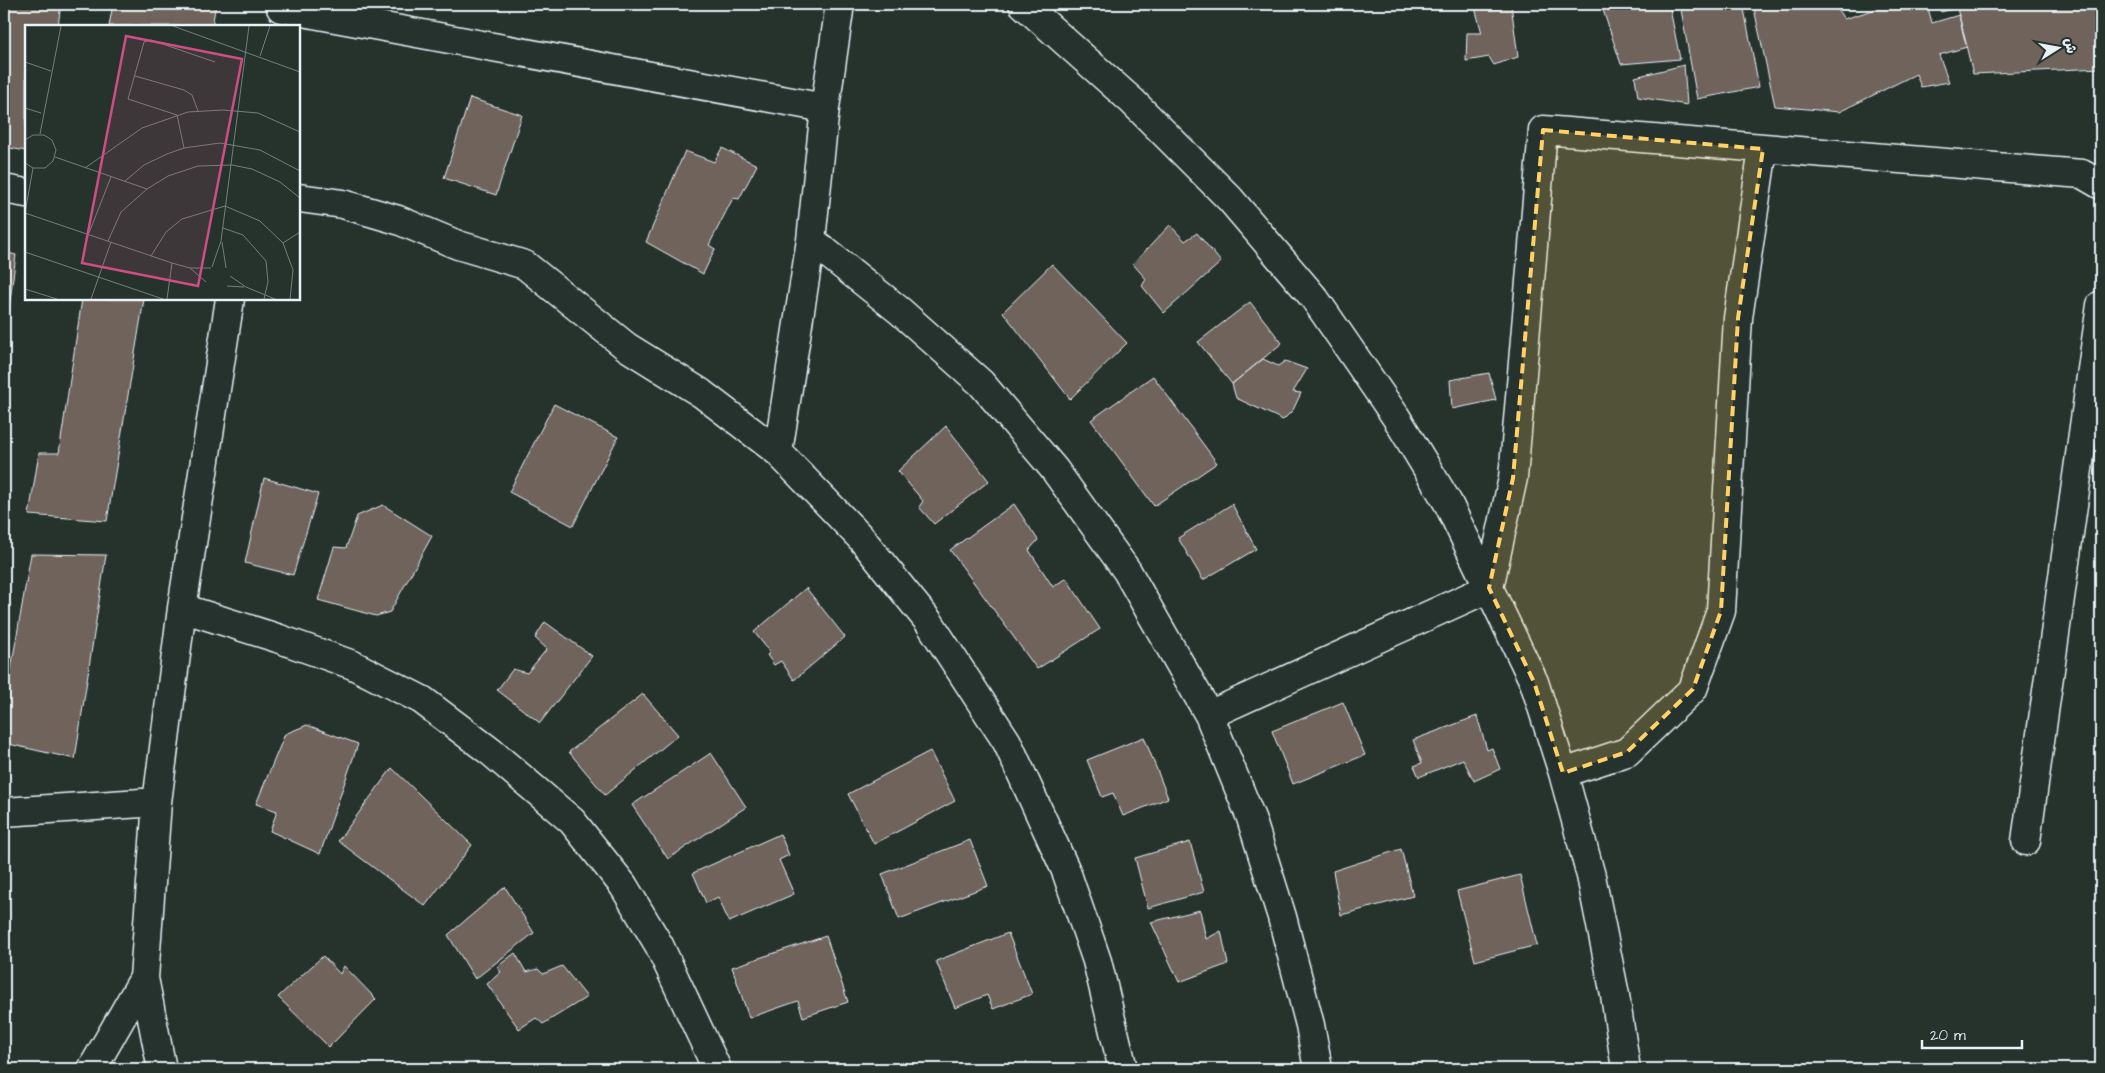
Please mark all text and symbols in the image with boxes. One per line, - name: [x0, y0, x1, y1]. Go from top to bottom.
- north arrow: [2032, 22, 2082, 72]
- inset map: [25, 25, 300, 300]
- text: ش: [2058, 36, 2081, 55]
- scale bar: [1922, 1018, 2022, 1050]
- text: 20 m: [1930, 1025, 1966, 1046]

